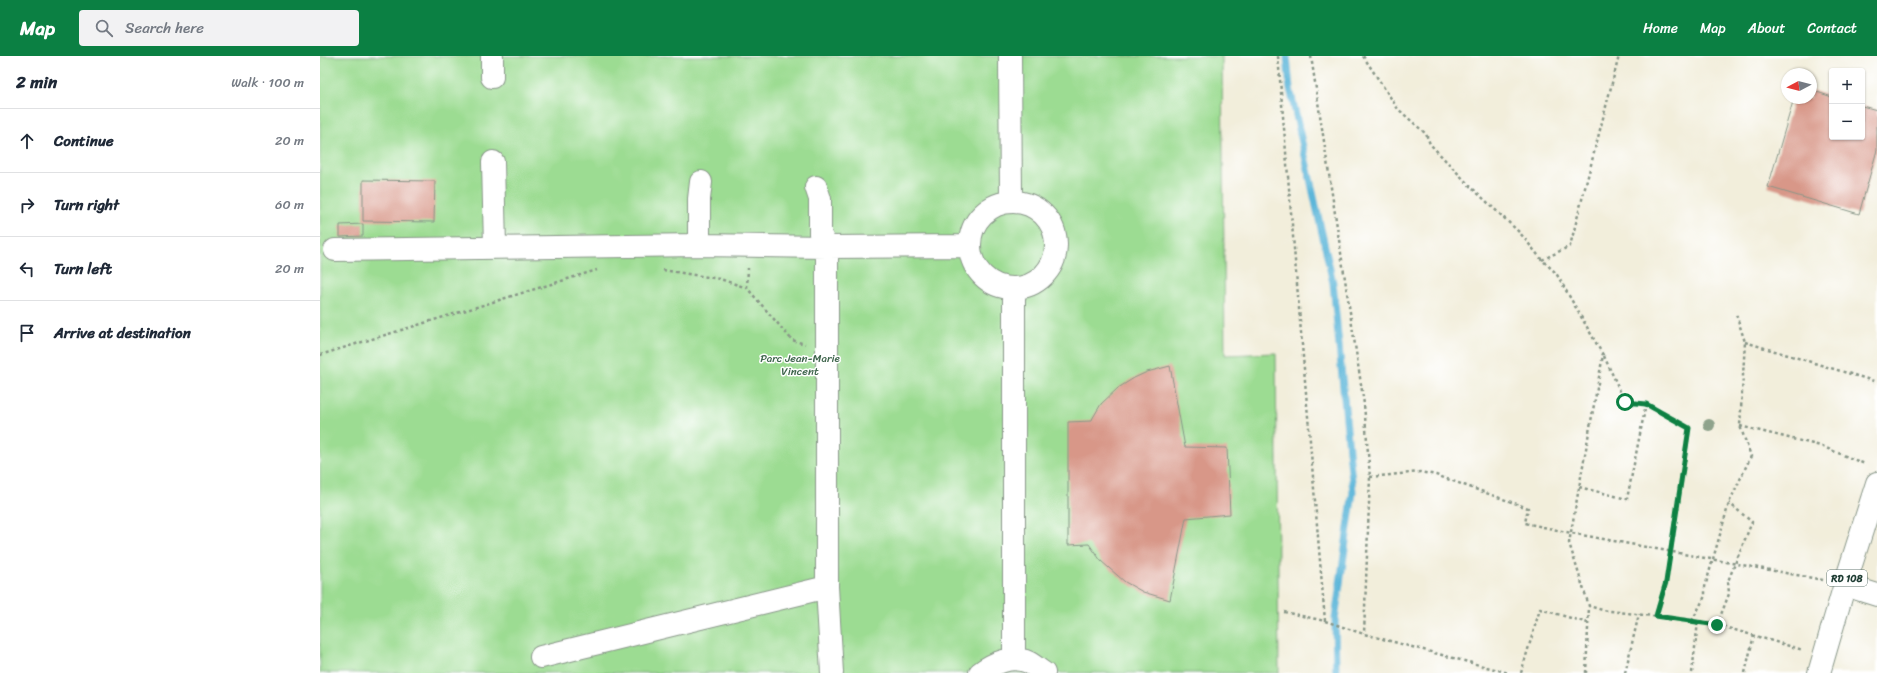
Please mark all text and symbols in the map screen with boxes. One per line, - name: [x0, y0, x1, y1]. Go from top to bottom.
- search box: [79, 10, 359, 46]
- text: Map: [20, 12, 55, 45]
- text: Search here: [125, 15, 204, 41]
- text: Home: [1643, 16, 1678, 41]
- text: Map: [1700, 16, 1726, 41]
- text: About: [1748, 16, 1785, 41]
- text: Contact: [1807, 16, 1857, 41]
- icon: search: [93, 17, 115, 39]
- text: 2 min: [16, 67, 57, 97]
- north arrow: [1781, 68, 1817, 104]
- map controls: [1829, 68, 1865, 140]
- button: +: [1829, 68, 1865, 104]
- text: Walk · 100 m: [231, 71, 304, 94]
- button: −: [1829, 104, 1865, 140]
- text: Continue: [54, 128, 114, 154]
- text: 20 m: [275, 129, 304, 152]
- icon: ahead: [16, 130, 38, 152]
- text: Turn right: [54, 192, 119, 218]
- text: 60 m: [275, 193, 304, 216]
- icon: right: [16, 194, 38, 216]
- text: Turn left: [54, 256, 112, 282]
- text: 20 m: [275, 257, 304, 280]
- icon: left: [16, 258, 38, 280]
- text: Arrive at destination: [54, 320, 191, 346]
- icon: arrive: [16, 322, 38, 344]
- park label: Parc Jean-Marie Vincent: [760, 349, 841, 381]
- route start: [1616, 393, 1634, 411]
- road number: RD 108: [1827, 570, 1867, 586]
- route end: [1708, 616, 1726, 634]

